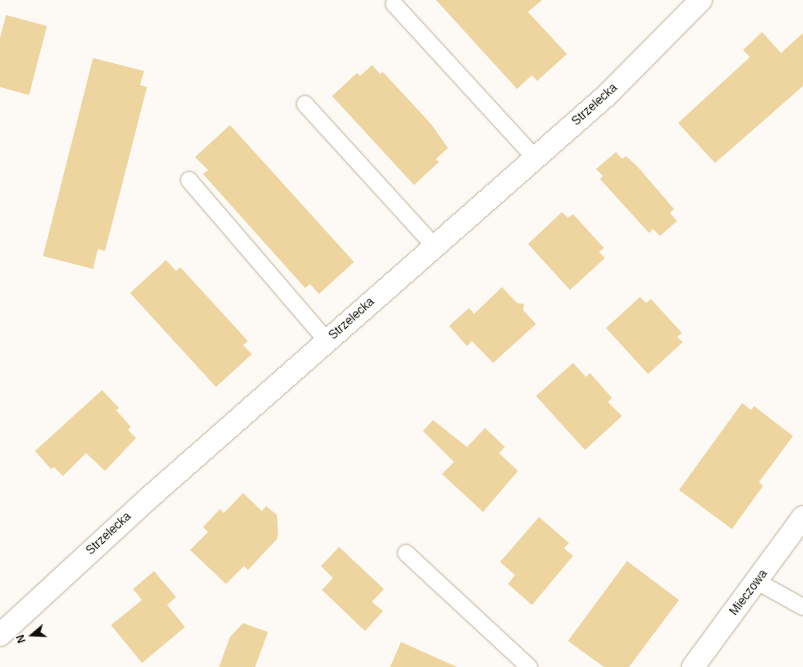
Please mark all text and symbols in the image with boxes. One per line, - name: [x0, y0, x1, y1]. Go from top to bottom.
- street label: Strzelecka: [569, 81, 621, 129]
- street label: Strzelecka: [326, 295, 378, 343]
- street label: Strzelecka: [84, 510, 134, 558]
- street label: Mieczowa: [727, 567, 771, 619]
- north arrow: [12, 615, 52, 655]
- text: N: [14, 633, 28, 645]

